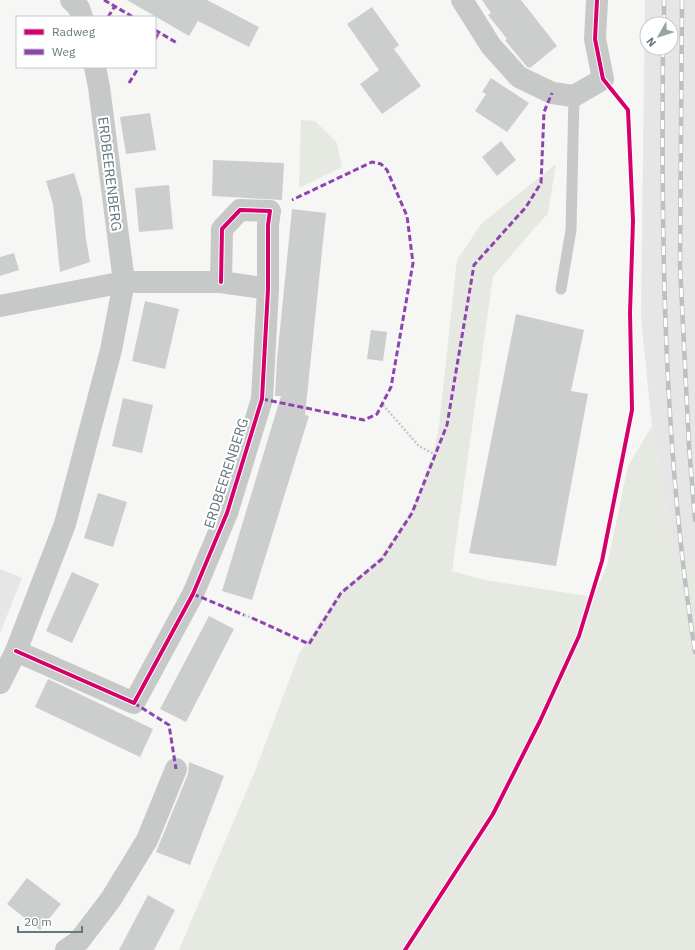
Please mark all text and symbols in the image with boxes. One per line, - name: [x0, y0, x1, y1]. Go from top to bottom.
- legend: [16, 16, 156, 68]
- north arrow: [639, 16, 679, 56]
- text: Radweg: [52, 24, 96, 39]
- text: N: [643, 35, 659, 50]
- text: Weg: [52, 44, 76, 59]
- street label: ERDBEERENBERG: [94, 116, 126, 232]
- street label: ERDBEERENBERG: [200, 416, 252, 530]
- scale bar: [18, 908, 82, 934]
- text: 20 m: [24, 914, 52, 929]

